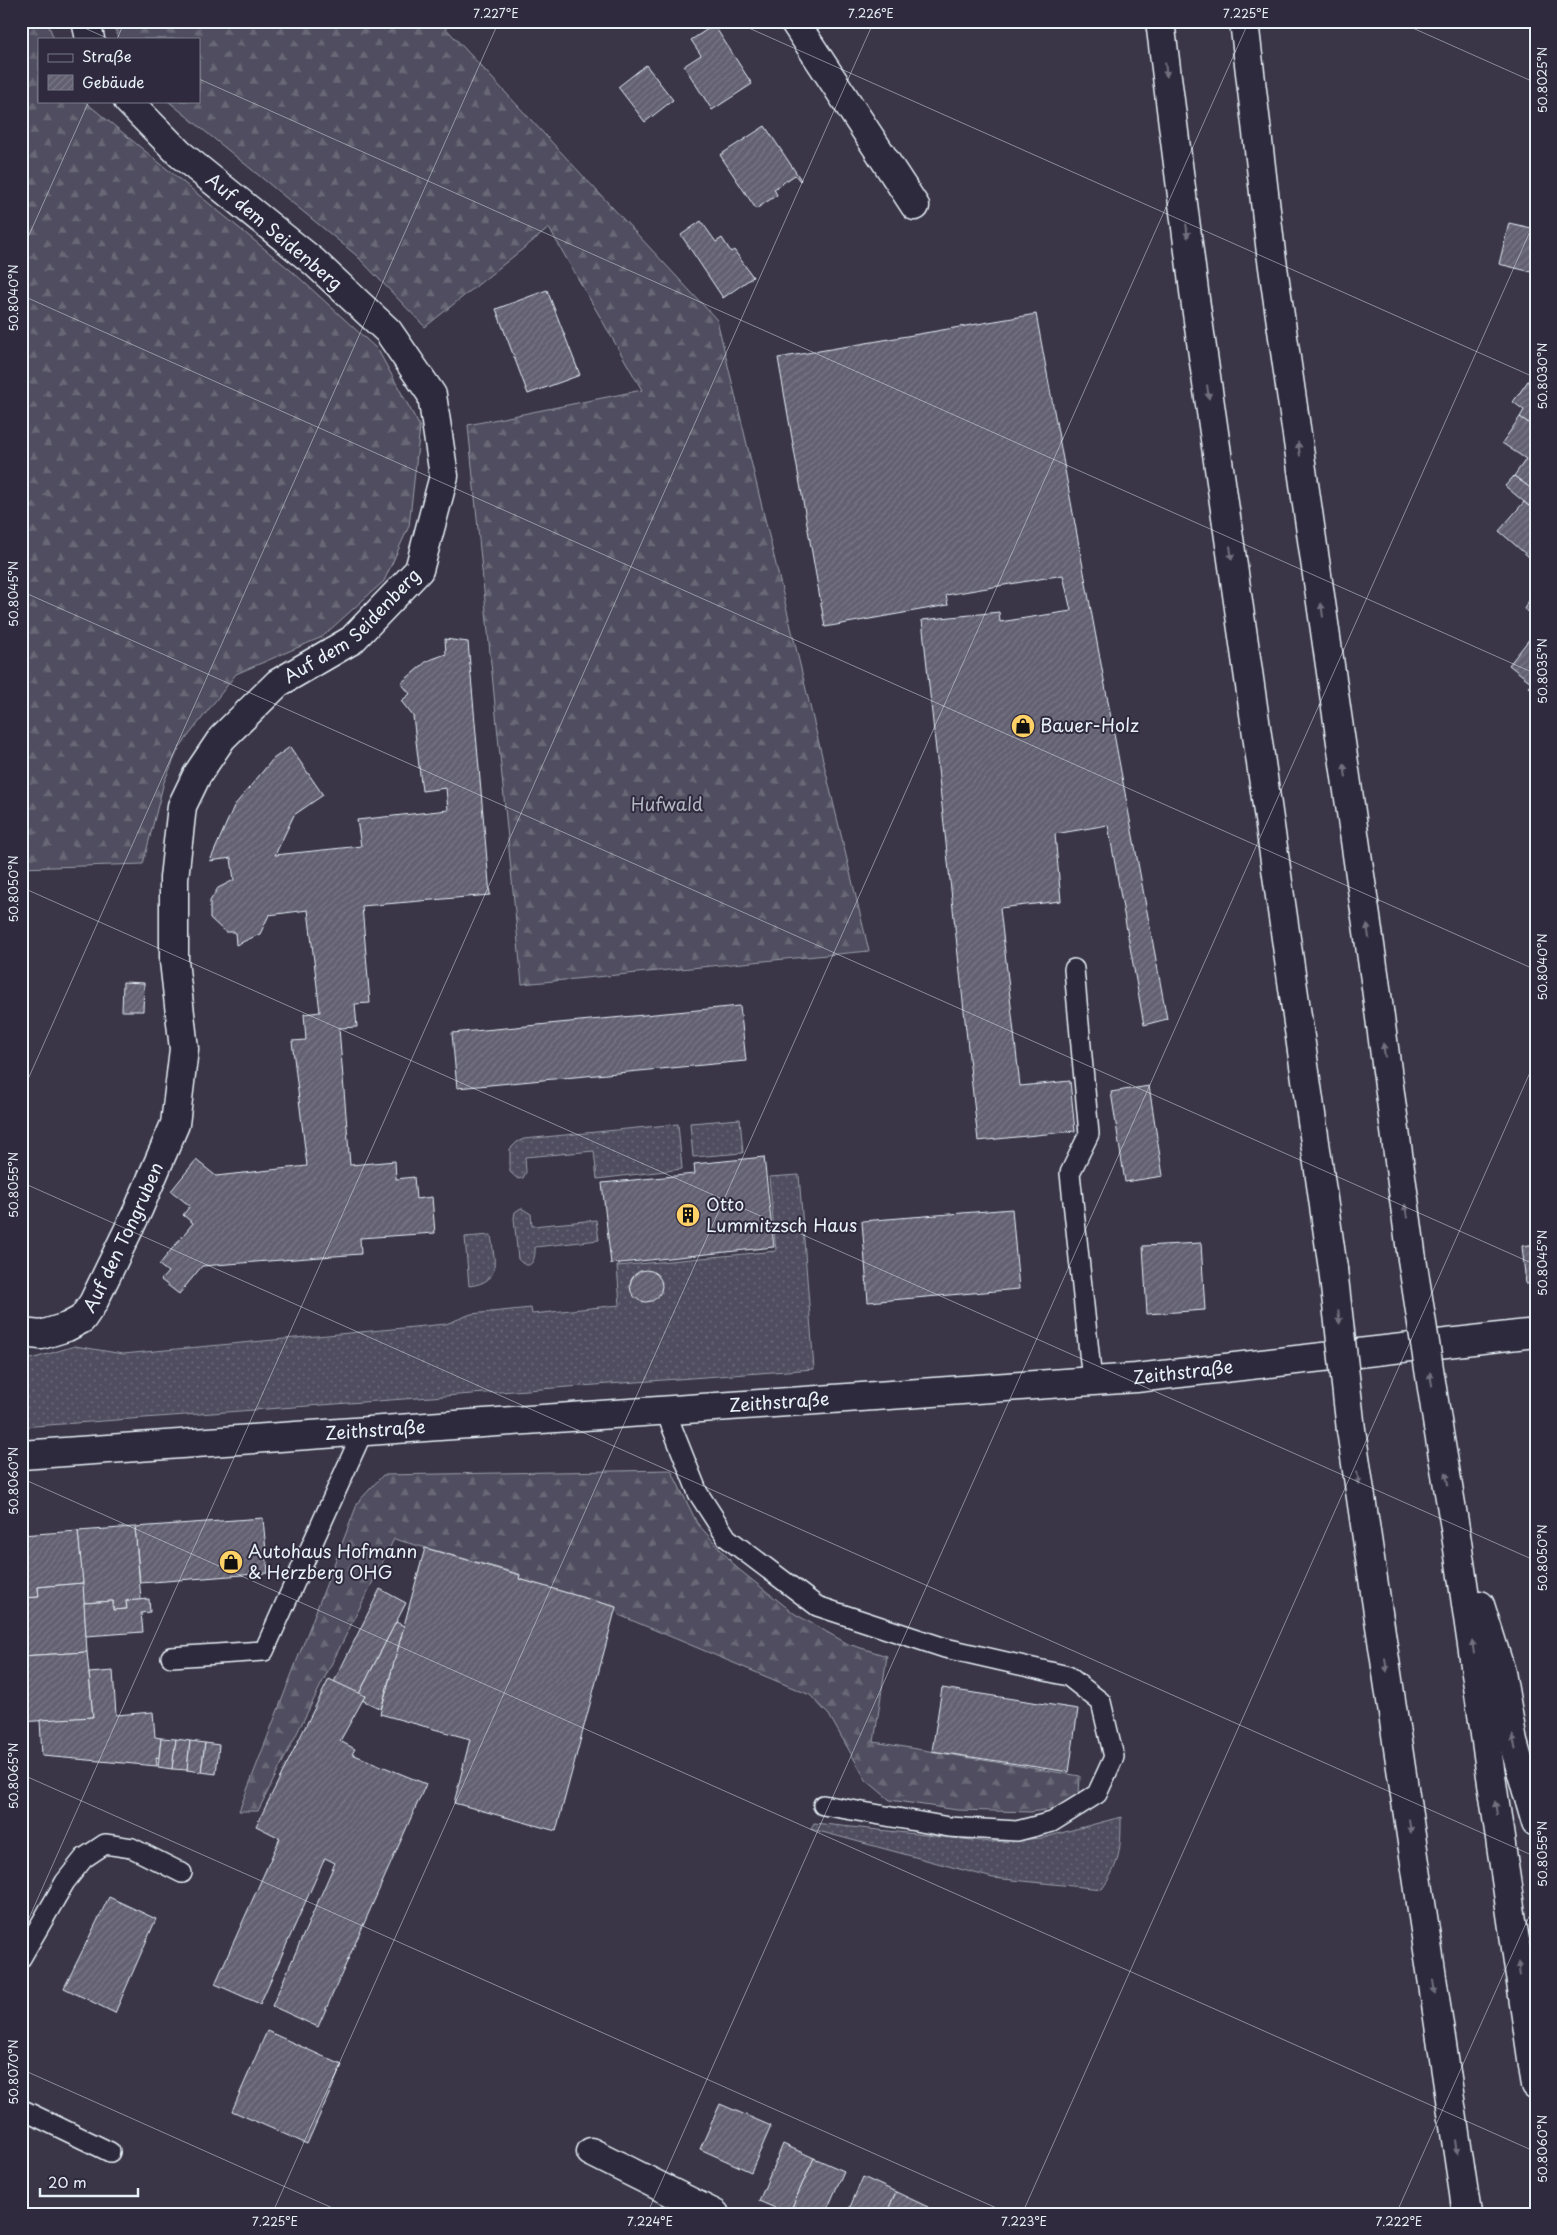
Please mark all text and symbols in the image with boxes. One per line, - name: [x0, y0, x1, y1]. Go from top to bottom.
- text: 7.227°E: [473, 4, 519, 22]
- text: 7.226°E: [848, 4, 894, 22]
- text: 7.225°E: [1223, 4, 1269, 22]
- legend: [38, 38, 200, 102]
- text: Straße: [82, 44, 132, 67]
- text: 50.8025°N: [1533, 47, 1551, 113]
- one-way arrow: [1162, 62, 1170, 78]
- text: Gebäude: [82, 70, 144, 93]
- street label: Auf dem Seidenberg: [201, 166, 349, 296]
- one-way arrow: [1183, 223, 1191, 239]
- text: 50.8040°N: [4, 264, 22, 332]
- text: 50.8030°N: [1533, 343, 1551, 409]
- one-way arrow: [1205, 384, 1213, 400]
- one-way arrow: [1294, 440, 1302, 456]
- one-way arrow: [1228, 545, 1236, 561]
- text: 50.8045°N: [4, 561, 22, 627]
- street label: Auf dem Seidenberg: [278, 562, 426, 689]
- one-way arrow: [1318, 601, 1326, 617]
- text: 50.8035°N: [1533, 638, 1551, 704]
- place label: Bauer-Holz: [1040, 711, 1139, 738]
- shop icon: Bauer-Holz: [1010, 713, 1036, 739]
- one-way arrow: [1341, 762, 1349, 778]
- park label: Hufwald: [631, 790, 703, 817]
- text: 50.8050°N: [4, 855, 22, 923]
- one-way arrow: [1364, 923, 1372, 939]
- text: 50.8040°N: [1533, 933, 1551, 1001]
- one-way arrow: [1380, 1041, 1388, 1057]
- text: 50.8055°N: [4, 1152, 22, 1218]
- street label: Auf den Tongruben: [75, 1158, 169, 1317]
- place label: Otto Lummitzsch Haus: [706, 1190, 857, 1238]
- building icon: Otto Lummitzsch Haus: [675, 1202, 701, 1228]
- one-way arrow: [1402, 1202, 1410, 1218]
- text: 50.8045°N: [1533, 1230, 1551, 1296]
- one-way arrow: [1335, 1309, 1343, 1325]
- street label: Zeithstraße: [1131, 1352, 1234, 1390]
- one-way arrow: [1426, 1371, 1434, 1387]
- street label: Zeithstraße: [728, 1384, 830, 1418]
- street label: Zeithstraße: [324, 1412, 426, 1446]
- text: 50.8060°N: [4, 1447, 22, 1515]
- one-way arrow: [1355, 1470, 1363, 1486]
- one-way arrow: [1443, 1471, 1451, 1487]
- text: 50.8050°N: [1533, 1524, 1551, 1592]
- place label: Autohaus Hofmann & Herzberg OHG: [248, 1537, 417, 1585]
- shop icon: Autohaus Hofmann & Herzberg OHG: [218, 1549, 244, 1575]
- one-way arrow: [1469, 1639, 1477, 1655]
- one-way arrow: [1382, 1658, 1390, 1674]
- one-way arrow: [1510, 1735, 1518, 1750]
- text: 50.8065°N: [4, 1743, 22, 1809]
- one-way arrow: [1492, 1799, 1500, 1815]
- one-way arrow: [1406, 1818, 1414, 1834]
- text: 50.8055°N: [1533, 1821, 1551, 1887]
- one-way arrow: [1515, 1960, 1523, 1976]
- one-way arrow: [1430, 1979, 1438, 1995]
- text: 50.8070°N: [4, 2039, 22, 2105]
- text: 50.8060°N: [1533, 2115, 1551, 2183]
- one-way arrow: [1454, 2140, 1462, 2156]
- scale bar: [40, 2165, 138, 2197]
- text: 20 m: [48, 2170, 87, 2193]
- text: 7.225°E: [252, 2212, 298, 2230]
- text: 7.224°E: [627, 2212, 673, 2230]
- text: 7.223°E: [1001, 2212, 1047, 2230]
- text: 7.222°E: [1376, 2212, 1422, 2230]

